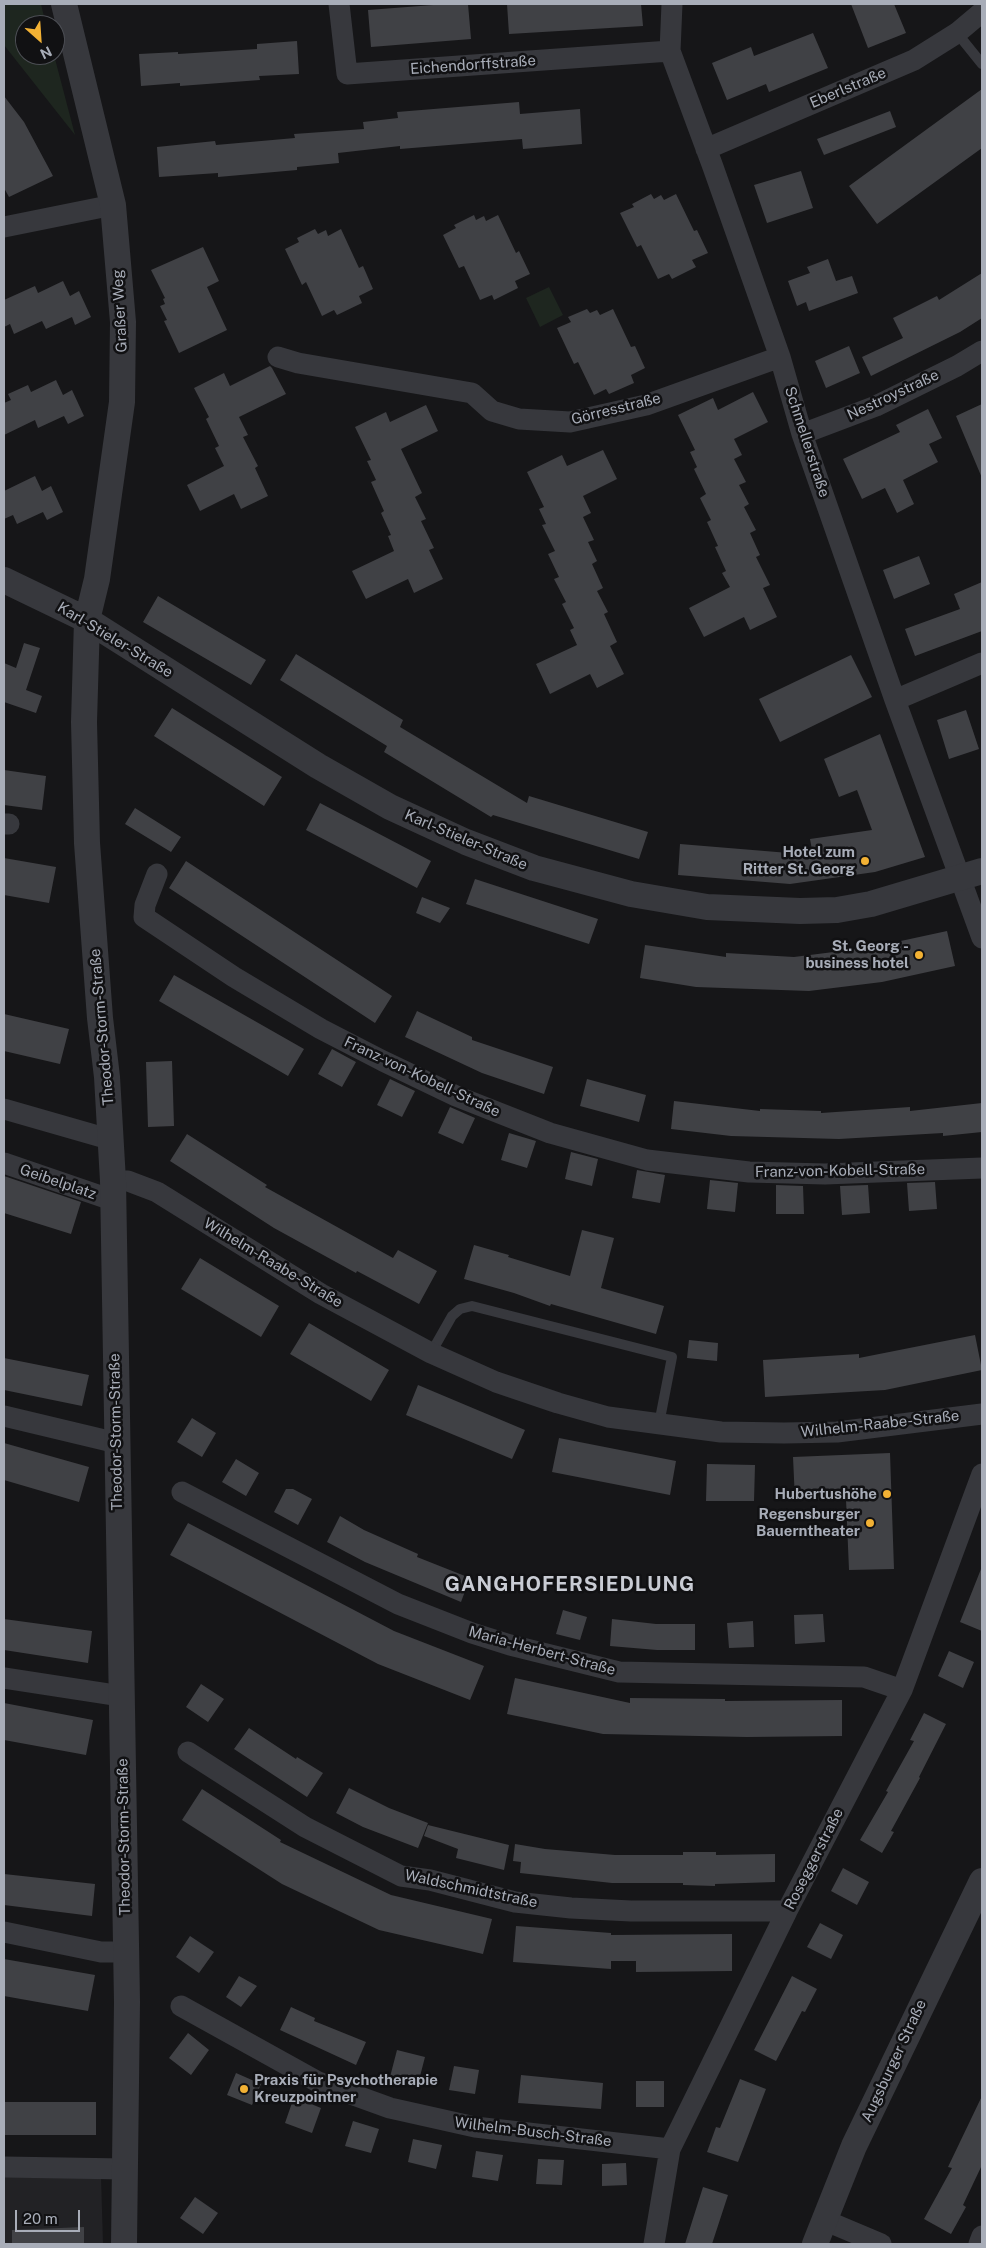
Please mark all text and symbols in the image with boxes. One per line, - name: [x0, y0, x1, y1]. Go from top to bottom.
- north arrow: [15, 15, 65, 65]
- text: N: [38, 43, 55, 62]
- street label: Eichendorffstraße: [410, 52, 536, 78]
- street label: Eberlstraße: [807, 64, 889, 112]
- street label: Graßer Weg: [109, 269, 131, 353]
- street label: Nestroystraße: [844, 366, 942, 424]
- street label: Schmellerstraße: [781, 384, 833, 500]
- street label: Görresstraße: [569, 389, 663, 429]
- street label: Karl-Stieler-Straße: [54, 598, 176, 682]
- street label: Karl-Stieler-Straße: [402, 806, 530, 874]
- place label: Hotel zum Ritter St. Georg: [743, 843, 855, 878]
- marker: Hotel zum Ritter St. Georg: [859, 855, 871, 867]
- place label: St. Georg - business hotel: [806, 937, 909, 972]
- street label: Theodor-Storm-Straße: [86, 948, 118, 1106]
- marker: St. Georg - business hotel: [913, 949, 925, 961]
- street label: Franz-von-Kobell-Straße: [341, 1033, 503, 1121]
- street label: Geibelplatz: [17, 1161, 99, 1203]
- street label: Franz-von-Kobell-Straße: [755, 1161, 925, 1181]
- street label: Wilhelm-Raabe-Straße: [200, 1214, 346, 1312]
- street label: Theodor-Storm-Straße: [106, 1353, 126, 1511]
- street label: Wilhelm-Raabe-Straße: [800, 1407, 960, 1441]
- place label: Hubertushöhe: [775, 1485, 877, 1503]
- marker: Hubertushöhe: [881, 1488, 893, 1500]
- place label: Regensburger Bauerntheater: [756, 1505, 860, 1540]
- marker: Regensburger Bauerntheater: [864, 1517, 876, 1529]
- district label: GANGHOFERSIEDLUNG: [443, 1573, 697, 1597]
- street label: Maria-Herbert-Straße: [466, 1623, 618, 1679]
- street label: Theodor-Storm-Straße: [114, 1758, 134, 1916]
- street label: Roseggerstraße: [781, 1805, 847, 1913]
- street label: Waldschmidtstraße: [403, 1866, 539, 1912]
- street label: Augsburger Straße: [858, 1997, 930, 2125]
- place label: Praxis für Psychotherapie Kreuzpointner: [254, 2071, 438, 2106]
- marker: Praxis für Psychotherapie Kreuzpointner: [238, 2083, 250, 2095]
- street label: Wilhelm-Busch-Straße: [453, 2113, 613, 2151]
- scale bar: [18, 2200, 82, 2232]
- text: 20 m: [23, 2210, 58, 2227]

